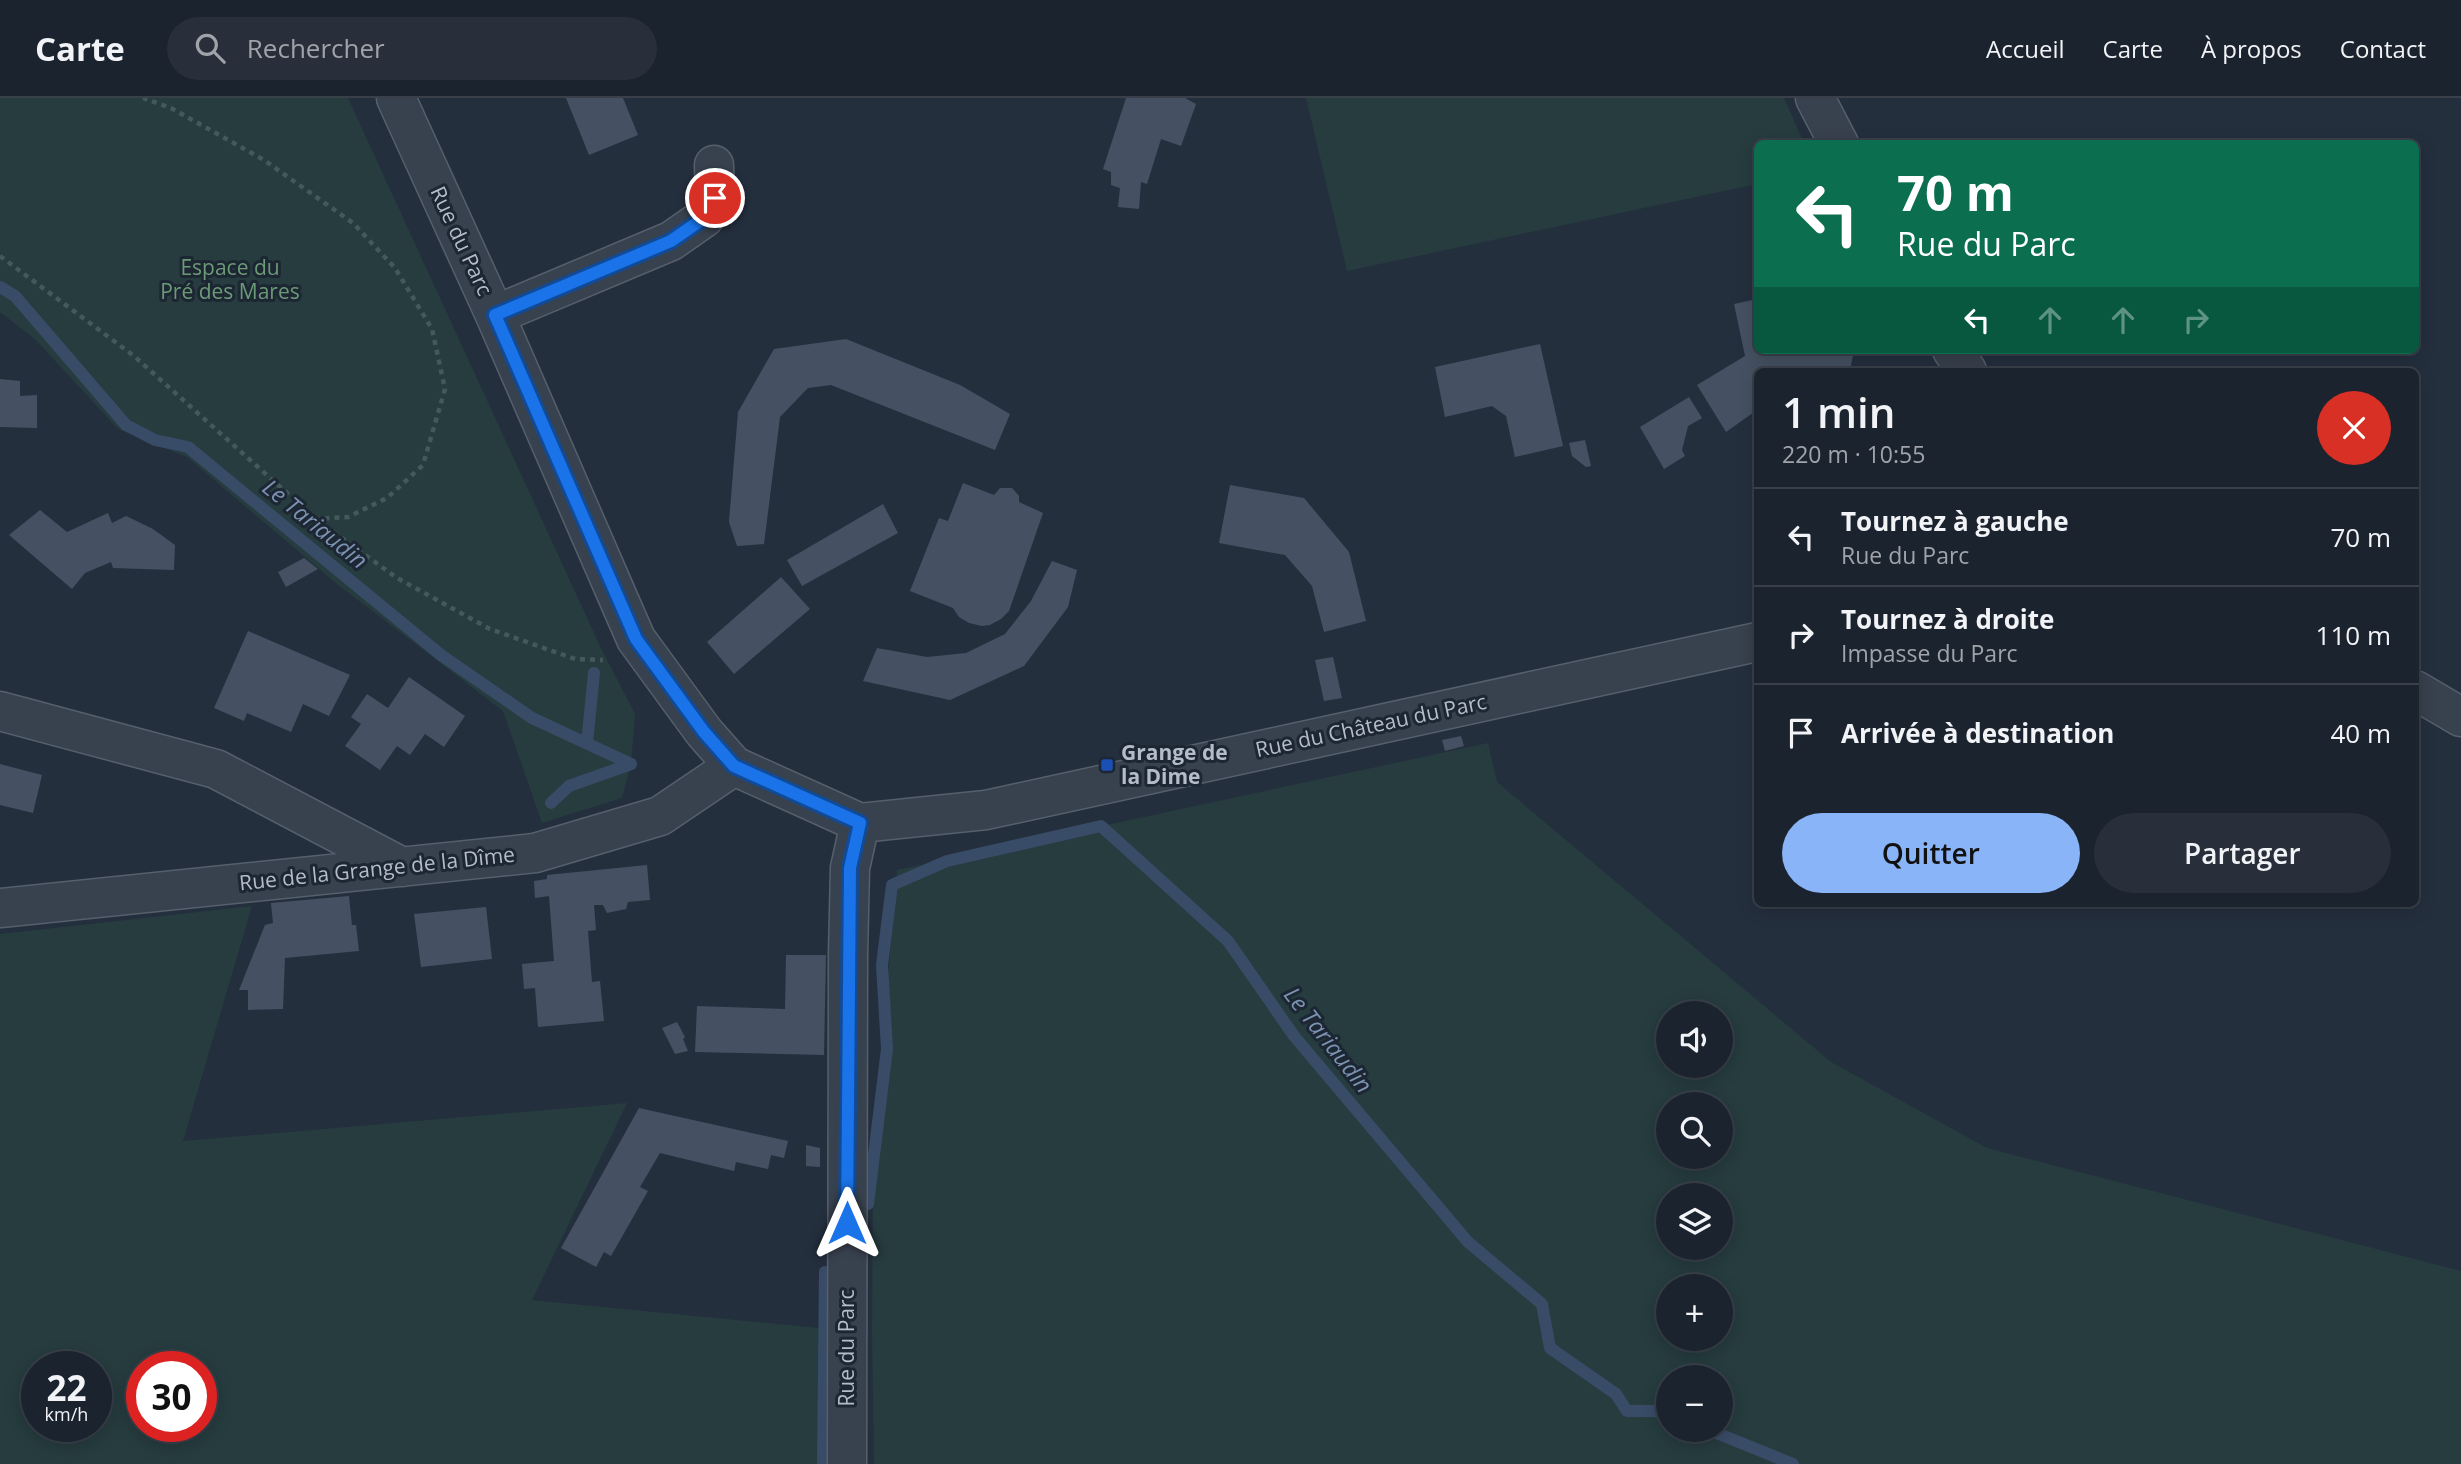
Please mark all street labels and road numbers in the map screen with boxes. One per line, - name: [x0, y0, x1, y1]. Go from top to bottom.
- street label: Rue du Parc: [424, 182, 499, 300]
- street label: Rue du Château du Parc: [1253, 687, 1489, 763]
- street label: Rue de la Grange de la Dîme: [238, 840, 516, 896]
- street label: Rue du Parc: [832, 1289, 860, 1407]

